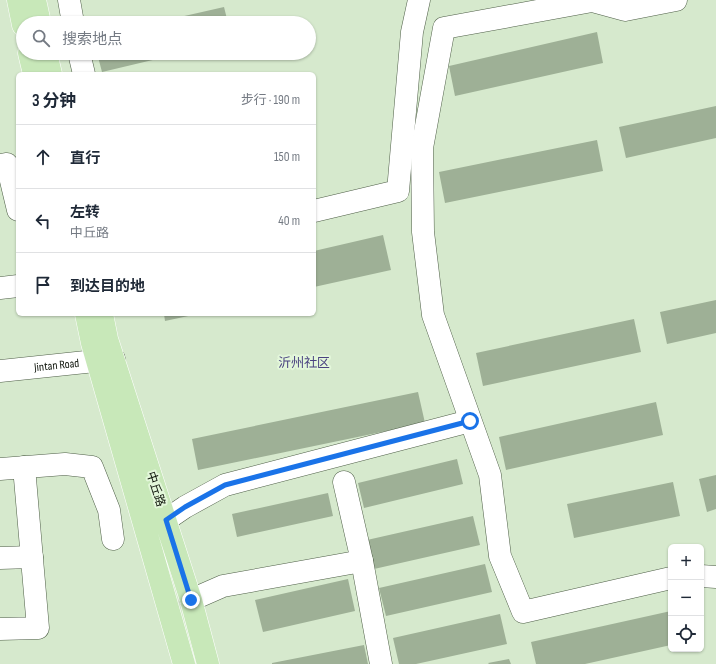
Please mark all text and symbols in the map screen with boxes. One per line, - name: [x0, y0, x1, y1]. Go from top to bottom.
- search box: [16, 16, 316, 60]
- icon: search: [30, 27, 52, 49]
- text: 搜索地点: [62, 30, 122, 49]
- text: 3 分钟: [32, 91, 76, 111]
- text: 步行 · 190 m: [241, 92, 300, 108]
- icon: ahead: [32, 146, 54, 168]
- text: 直行: [70, 149, 100, 168]
- text: 150 m: [274, 149, 300, 165]
- text: 左转: [70, 203, 100, 222]
- icon: left: [32, 210, 54, 232]
- text: 40 m: [278, 213, 300, 229]
- text: 中丘路: [70, 225, 109, 241]
- icon: arrive: [32, 274, 54, 296]
- text: 到达目的地: [70, 277, 145, 296]
- district label: 沂州社区: [278, 355, 330, 371]
- street label: Jintan Road: [32, 356, 80, 375]
- route start: [461, 412, 479, 430]
- street label: 中丘路: [143, 470, 168, 509]
- map controls: [668, 544, 704, 652]
- button: +: [668, 544, 704, 580]
- button: −: [668, 580, 704, 616]
- route end: [182, 591, 200, 609]
- button: locate: [668, 616, 704, 652]

